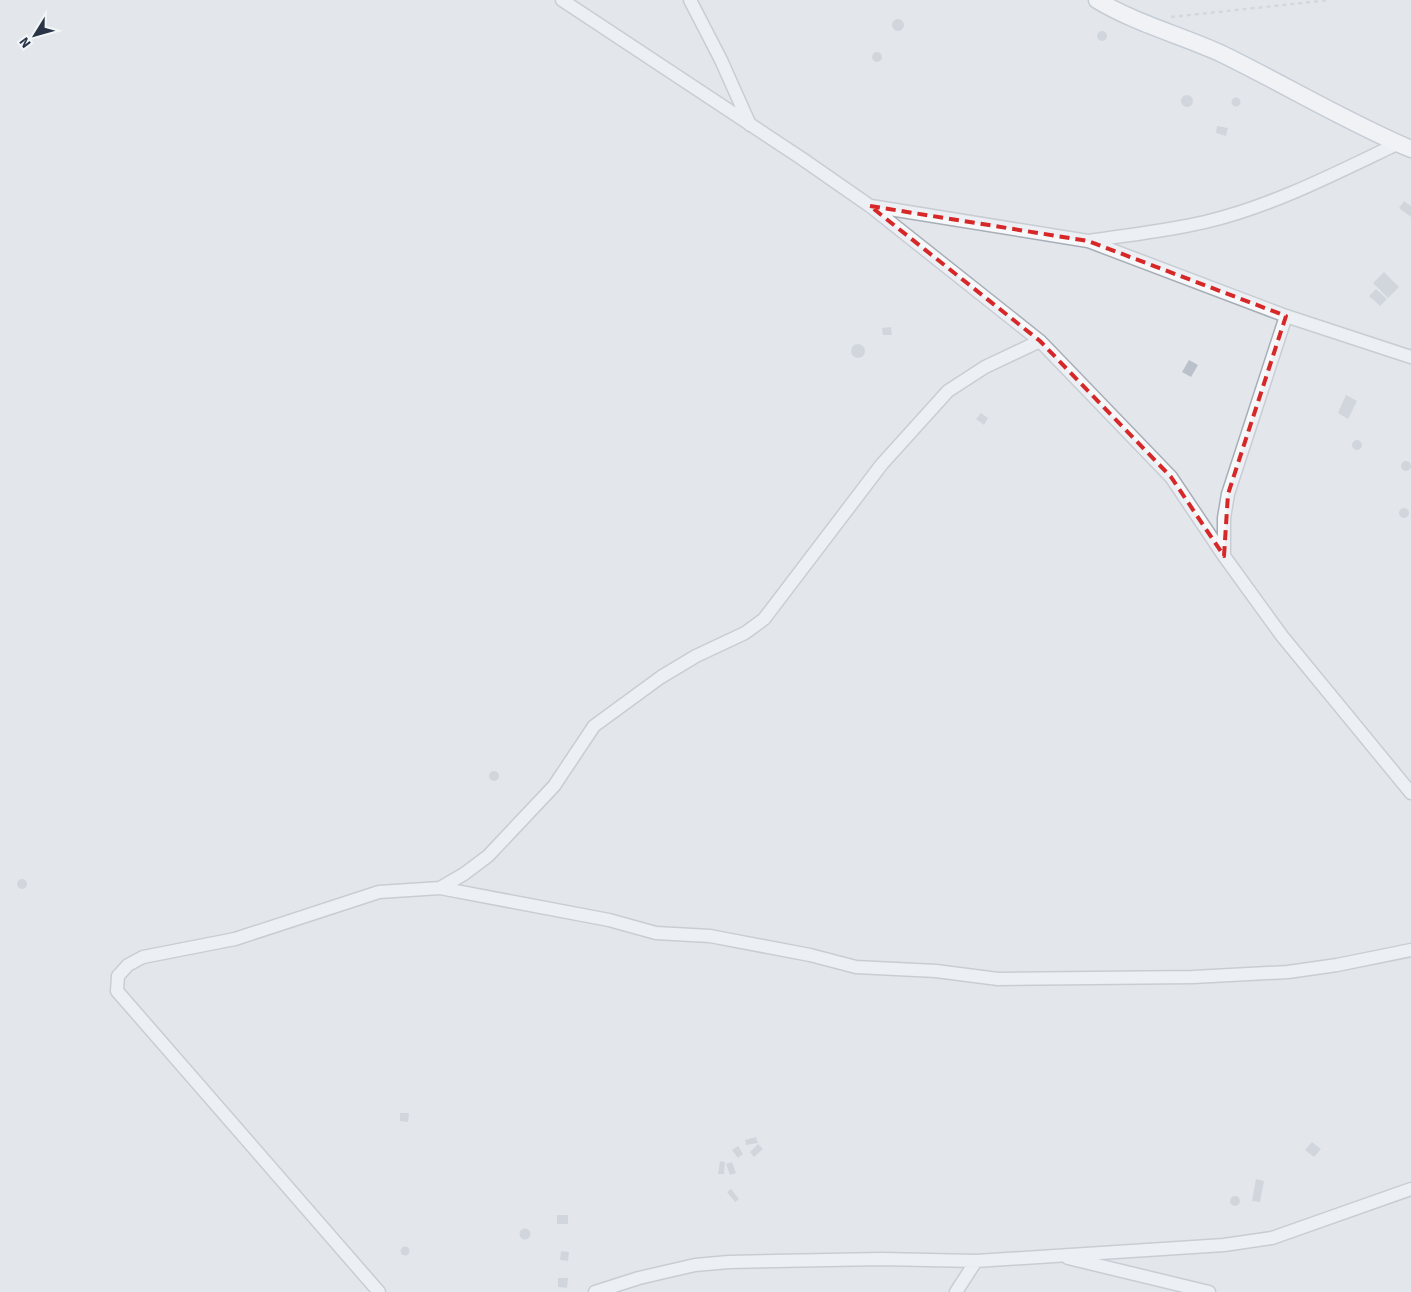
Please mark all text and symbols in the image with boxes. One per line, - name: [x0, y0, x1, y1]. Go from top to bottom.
- north arrow: [10, 10, 60, 60]
- text: N: [15, 32, 36, 52]

